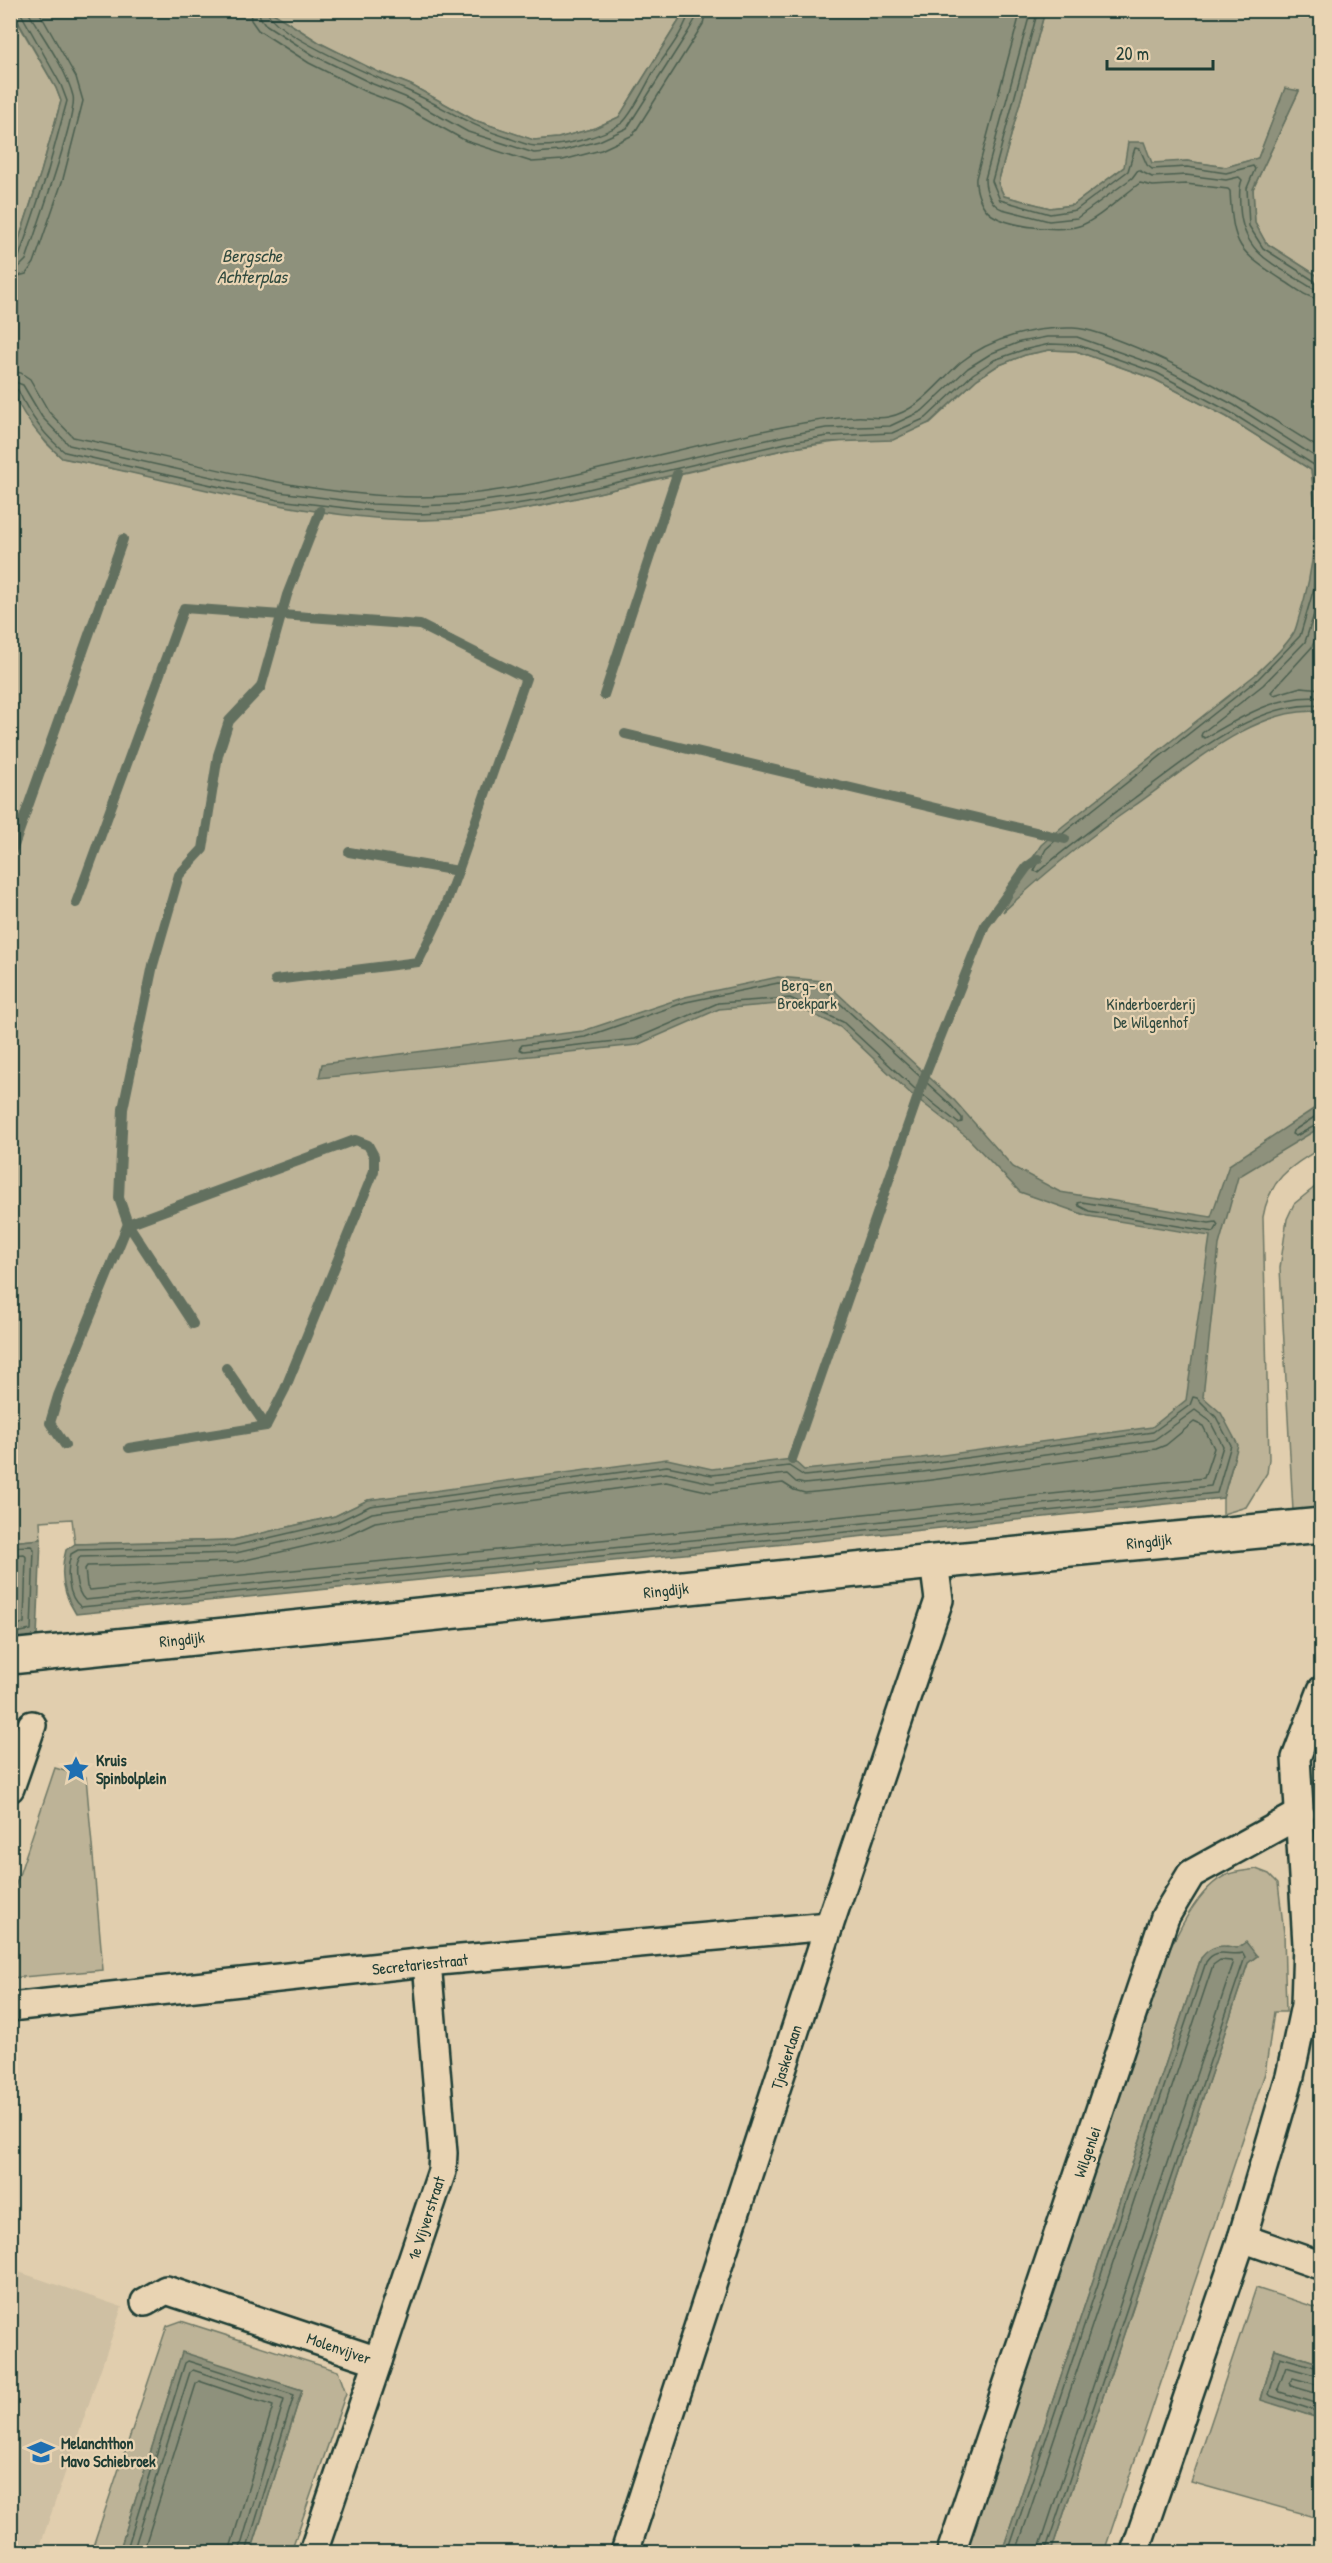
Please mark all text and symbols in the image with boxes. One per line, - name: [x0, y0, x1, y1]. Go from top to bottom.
- scale bar: [1107, 33, 1214, 71]
- text: 20 m: [1116, 41, 1149, 66]
- water label: Bergsche Achterplas: [217, 243, 289, 289]
- park label: Berg- en Broekpark: [777, 974, 837, 1014]
- park label: Kinderboerderij De Wilgenhof: [1106, 993, 1196, 1033]
- street label: Ringdijk: [1125, 1528, 1173, 1554]
- street label: Ringdijk: [642, 1577, 690, 1603]
- street label: Ringdijk: [158, 1626, 206, 1652]
- place label: Kruis Spinbolplein: [96, 1749, 167, 1790]
- place icon: Kruis Spinbolplein: [61, 1754, 91, 1784]
- street label: Secretariestraat: [371, 1948, 469, 1980]
- street label: Tjaskerlaan: [765, 2022, 807, 2092]
- street label: Wilgenlei: [1068, 2124, 1106, 2180]
- street label: 1e Vijverstraat: [402, 2173, 450, 2263]
- street label: Molenvijver: [304, 2327, 374, 2369]
- place label: Melanchthon Mavo Schiebroek: [61, 2432, 156, 2472]
- school or university icon: Melanchthon Mavo Schiebroek: [26, 2437, 56, 2467]

